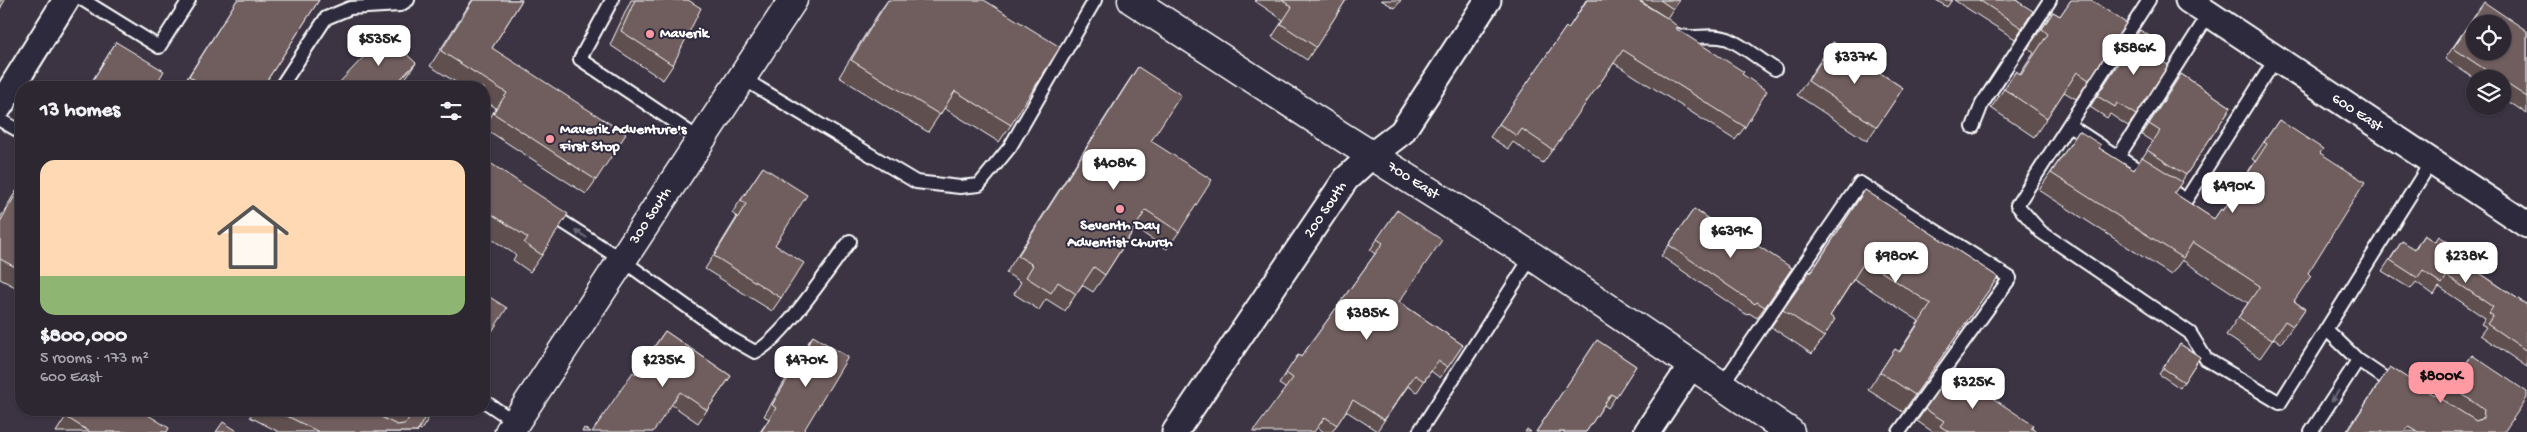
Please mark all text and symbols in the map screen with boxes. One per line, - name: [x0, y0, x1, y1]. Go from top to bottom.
- map controls: [2466, 15, 2511, 115]
- button: locate: [2466, 15, 2511, 60]
- pin: $535K: [344, 24, 414, 67]
- place label: Maverik: [660, 25, 711, 43]
- marker: Maverik: [644, 28, 656, 40]
- text: $535K: [358, 31, 400, 50]
- pin: $586K: [2099, 34, 2169, 76]
- text: $586K: [2113, 40, 2155, 59]
- pin: $337K: [1820, 42, 1890, 85]
- text: $337K: [1835, 49, 1875, 68]
- button: layers: [2466, 70, 2511, 115]
- street label: 600 East: [2328, 90, 2388, 137]
- icon: filters: [437, 97, 465, 125]
- text: 13 homes: [40, 99, 120, 124]
- place label: Maverik Adventure's First Stop: [559, 121, 688, 156]
- marker: Maverik Adventure's First Stop: [544, 133, 556, 145]
- pin: $408K: [1079, 148, 1149, 191]
- text: $408K: [1093, 155, 1135, 174]
- street label: 700 East: [1383, 158, 1444, 205]
- pin: $490K: [2198, 172, 2268, 214]
- street label: 200 South: [1301, 178, 1351, 242]
- text: $490K: [2213, 178, 2253, 197]
- street label: 300 South: [625, 184, 676, 249]
- icon: home: [208, 192, 298, 282]
- marker: Seventh Day Adventist Church: [1114, 203, 1126, 215]
- pin: $639K: [1696, 216, 1766, 259]
- place label: Seventh Day Adventist Church: [1066, 217, 1173, 252]
- text: $639K: [1711, 223, 1751, 242]
- one-way arrow: [574, 229, 588, 238]
- pin: $980K: [1861, 242, 1931, 284]
- pin: $238K: [2431, 242, 2501, 284]
- text: $980K: [1875, 248, 1917, 267]
- text: $238K: [2446, 248, 2486, 267]
- pin: $385K: [1332, 298, 1402, 341]
- text: $385K: [1346, 305, 1388, 324]
- text: $800,000: [40, 325, 127, 350]
- pin: $235K: [628, 346, 698, 388]
- pin: $470K: [771, 346, 841, 388]
- text: 5 rooms · 173 m²: [40, 350, 149, 369]
- text: $235K: [643, 352, 683, 371]
- text: $470K: [786, 352, 826, 371]
- pin: $800K: [2406, 362, 2476, 404]
- pin: $325K: [1938, 368, 2008, 410]
- text: $800K: [2420, 368, 2462, 387]
- text: 600 East: [40, 369, 101, 388]
- text: $325K: [1953, 374, 1993, 393]
- one-way arrow: [2330, 389, 2339, 403]

